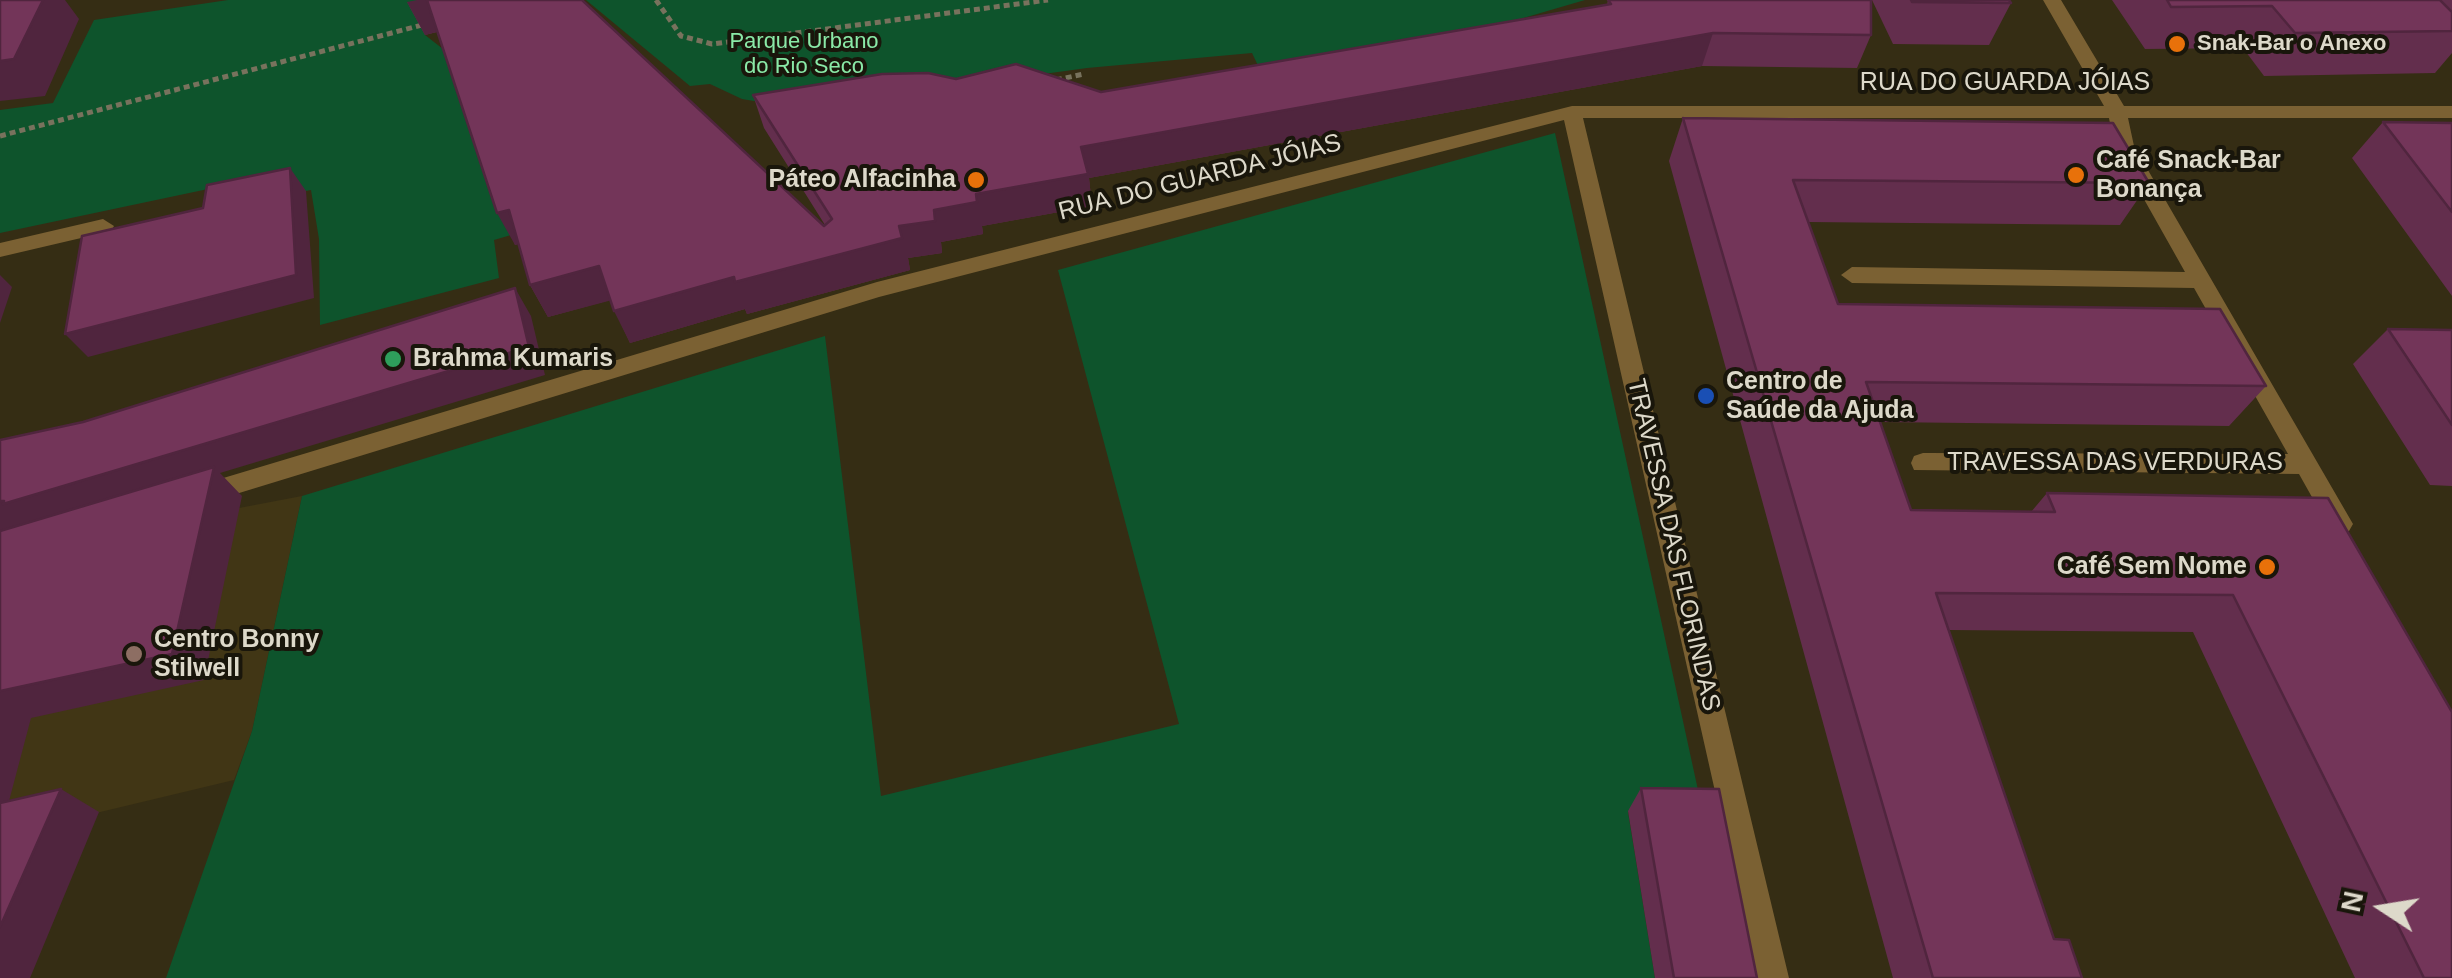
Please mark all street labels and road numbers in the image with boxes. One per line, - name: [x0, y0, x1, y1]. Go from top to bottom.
- street label: RUA DO GUARDA JÓIAS: [1860, 68, 2150, 98]
- street label: RUA DO GUARDA JÓIAS: [1056, 128, 1344, 228]
- street label: TRAVESSA DAS FLORINDAS: [1620, 376, 1726, 714]
- street label: TRAVESSA DAS VERDURAS: [1947, 448, 2283, 478]

